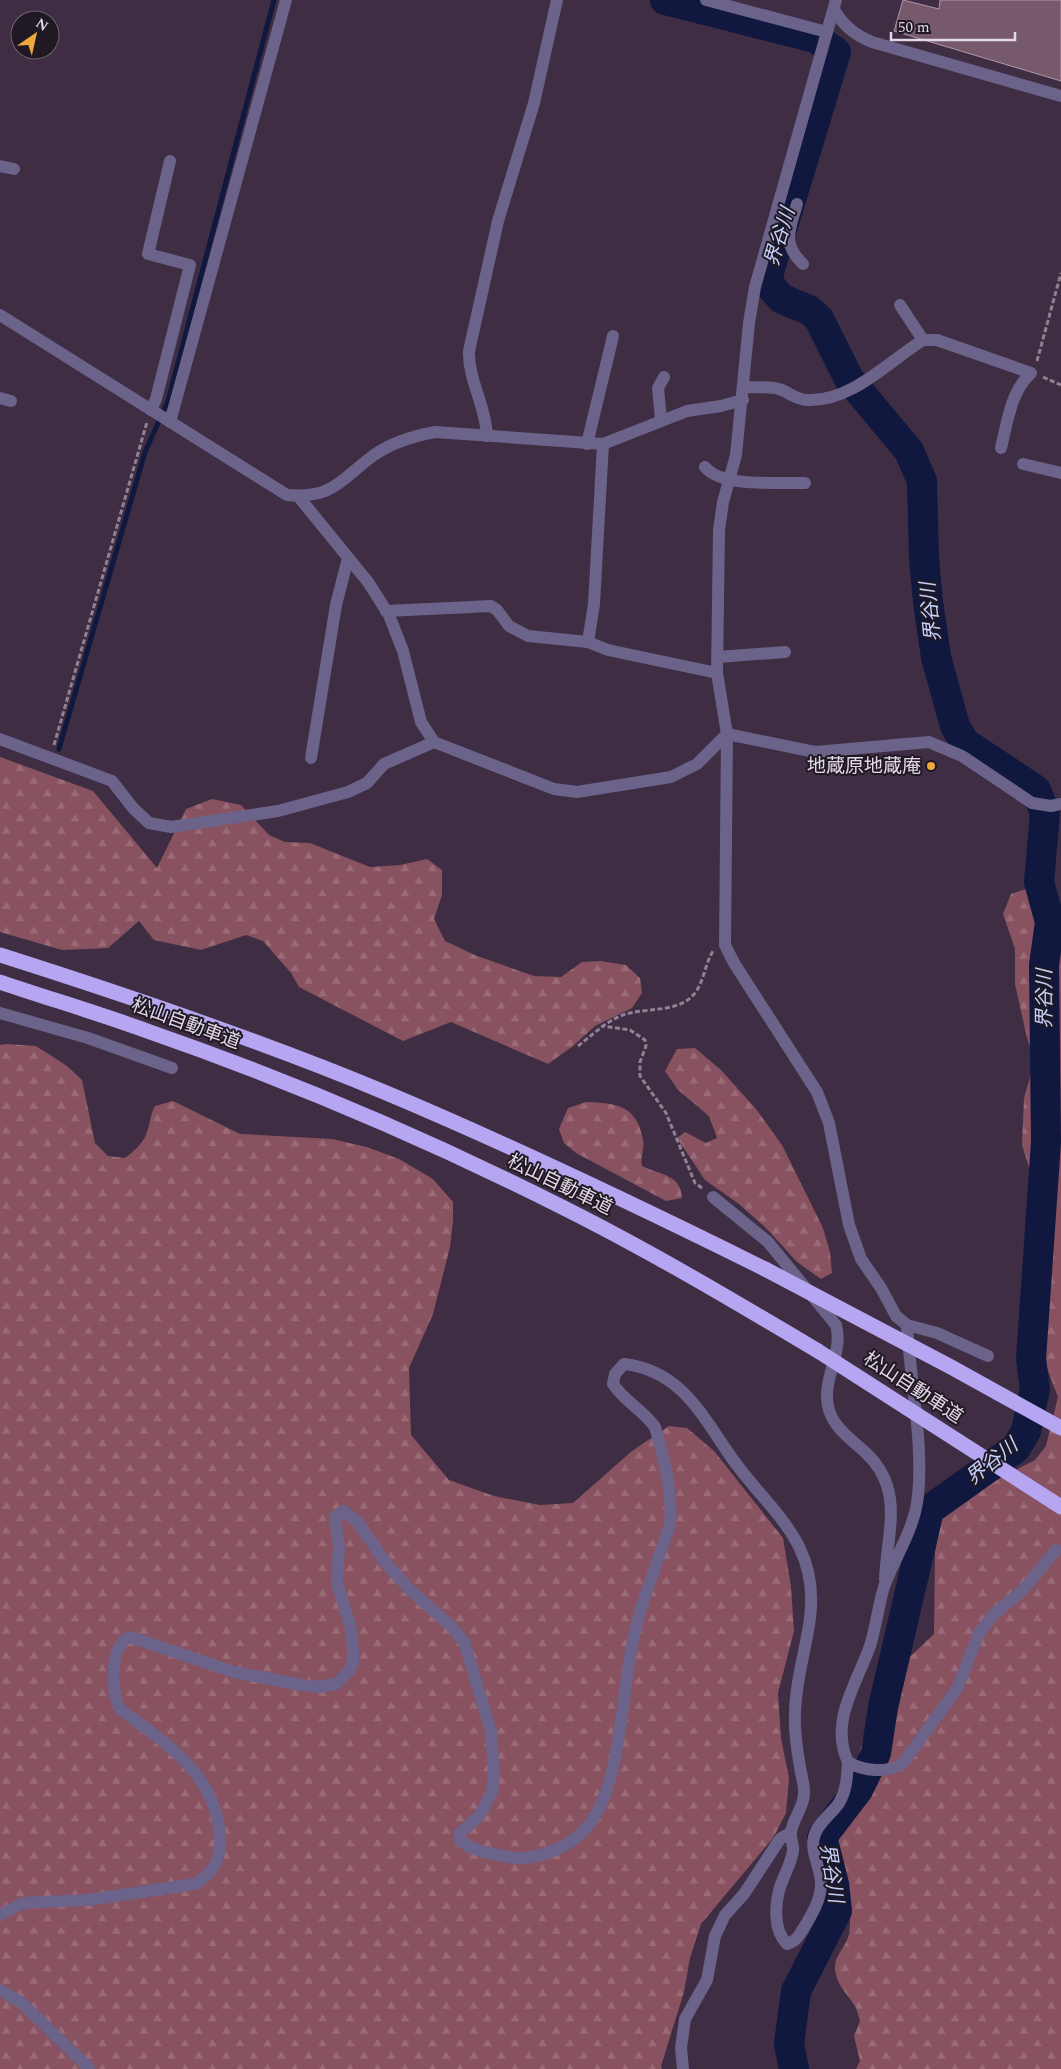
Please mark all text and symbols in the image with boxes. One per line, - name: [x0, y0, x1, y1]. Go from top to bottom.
- north arrow: [10, 10, 60, 60]
- scale bar: [891, 10, 1015, 42]
- text: N: [31, 13, 53, 37]
- text: 50 m: [898, 16, 930, 39]
- water label: 界谷川: [757, 202, 804, 270]
- water label: 界谷川: [913, 579, 949, 643]
- place label: 地蔵原地蔵庵: [807, 752, 921, 781]
- marker: 地蔵原地蔵庵: [925, 760, 937, 772]
- water label: 界谷川: [1030, 967, 1060, 1029]
- street label: 松山自動車道: [127, 991, 245, 1057]
- street label: 松山自動車道: [502, 1147, 618, 1223]
- street label: 松山自動車道: [857, 1345, 969, 1431]
- water label: 界谷川: [959, 1430, 1026, 1493]
- water label: 界谷川: [811, 1841, 851, 1907]

